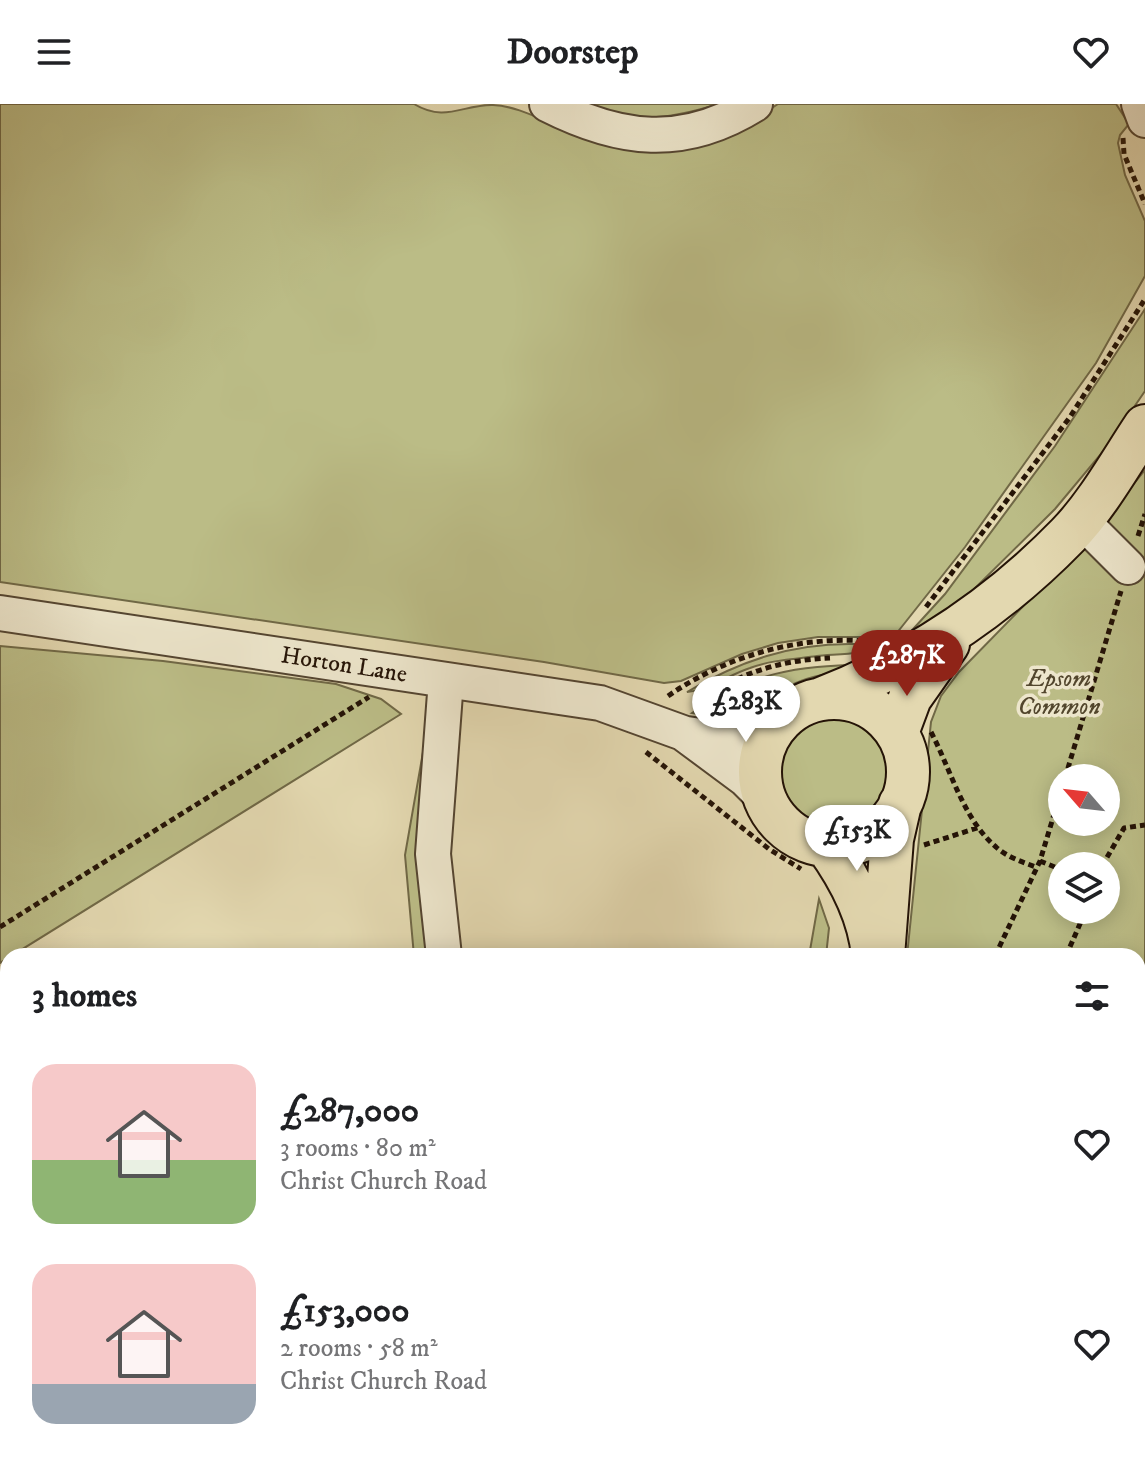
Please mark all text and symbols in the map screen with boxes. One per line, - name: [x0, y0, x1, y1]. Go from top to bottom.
- icon: menu: [32, 30, 76, 74]
- text: Doorstep: [507, 30, 638, 75]
- icon: heart: [1069, 30, 1113, 74]
- pin: £287K: [851, 630, 963, 698]
- text: £287K: [869, 639, 945, 672]
- street label: Horton Lane: [279, 640, 409, 690]
- park label: Epsom Common: [1018, 664, 1100, 722]
- pin: £283K: [690, 676, 802, 744]
- text: £283K: [710, 685, 782, 718]
- north arrow: [1048, 764, 1120, 836]
- map controls: [1048, 764, 1120, 924]
- pin: £153K: [801, 805, 913, 873]
- text: £153K: [823, 814, 891, 847]
- button: layers: [1048, 852, 1120, 924]
- icon: filters: [1070, 974, 1114, 1018]
- text: 3 homes: [32, 975, 137, 1017]
- text: £287,000: [280, 1090, 419, 1132]
- icon: home: [96, 1096, 192, 1192]
- icon: heart: [1070, 1122, 1114, 1166]
- text: 3 rooms · 80 m²: [280, 1132, 436, 1165]
- text: Christ Church Road: [280, 1165, 487, 1198]
- text: £153,000: [280, 1290, 409, 1332]
- icon: home: [96, 1296, 192, 1392]
- icon: heart: [1070, 1322, 1114, 1366]
- text: 2 rooms · 58 m²: [280, 1332, 438, 1365]
- text: Christ Church Road: [280, 1365, 487, 1398]

